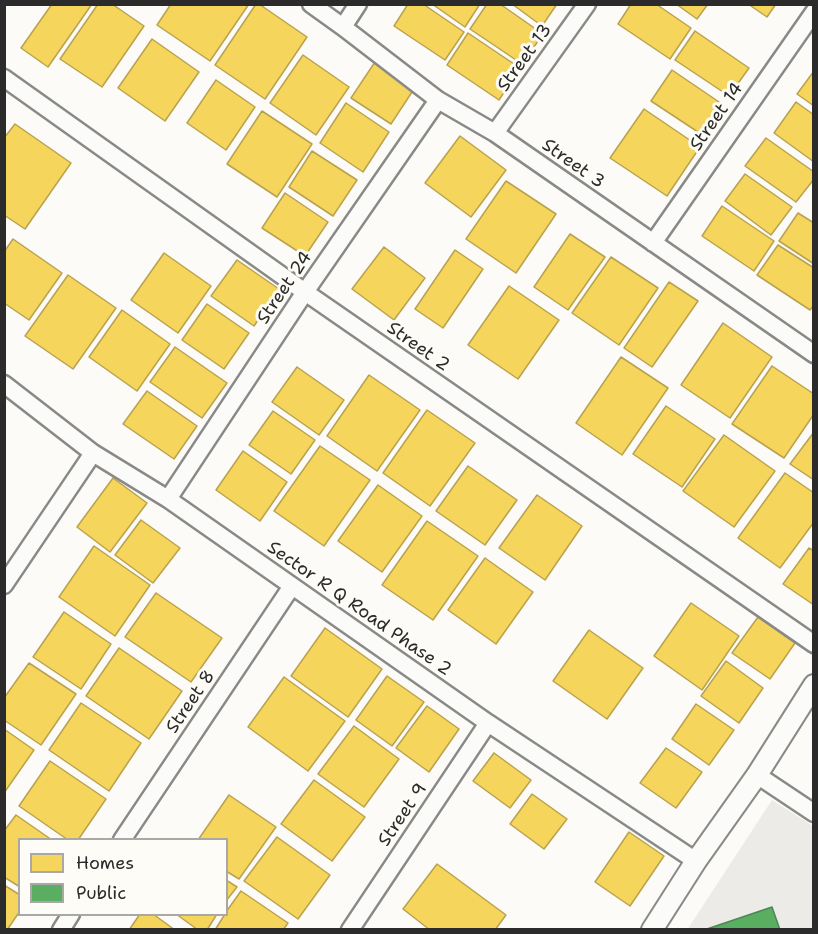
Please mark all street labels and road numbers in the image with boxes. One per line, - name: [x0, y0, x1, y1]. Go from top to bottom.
- street label: Street 13: [493, 20, 557, 96]
- street label: Street 14: [686, 79, 748, 155]
- street label: Street 3: [537, 135, 609, 193]
- street label: Street 24: [253, 248, 317, 328]
- street label: Street 2: [382, 318, 454, 376]
- street label: Sector R Q Road Phase 2: [263, 537, 455, 681]
- street label: Street 8: [162, 666, 220, 738]
- street label: Street 9: [374, 779, 432, 851]

